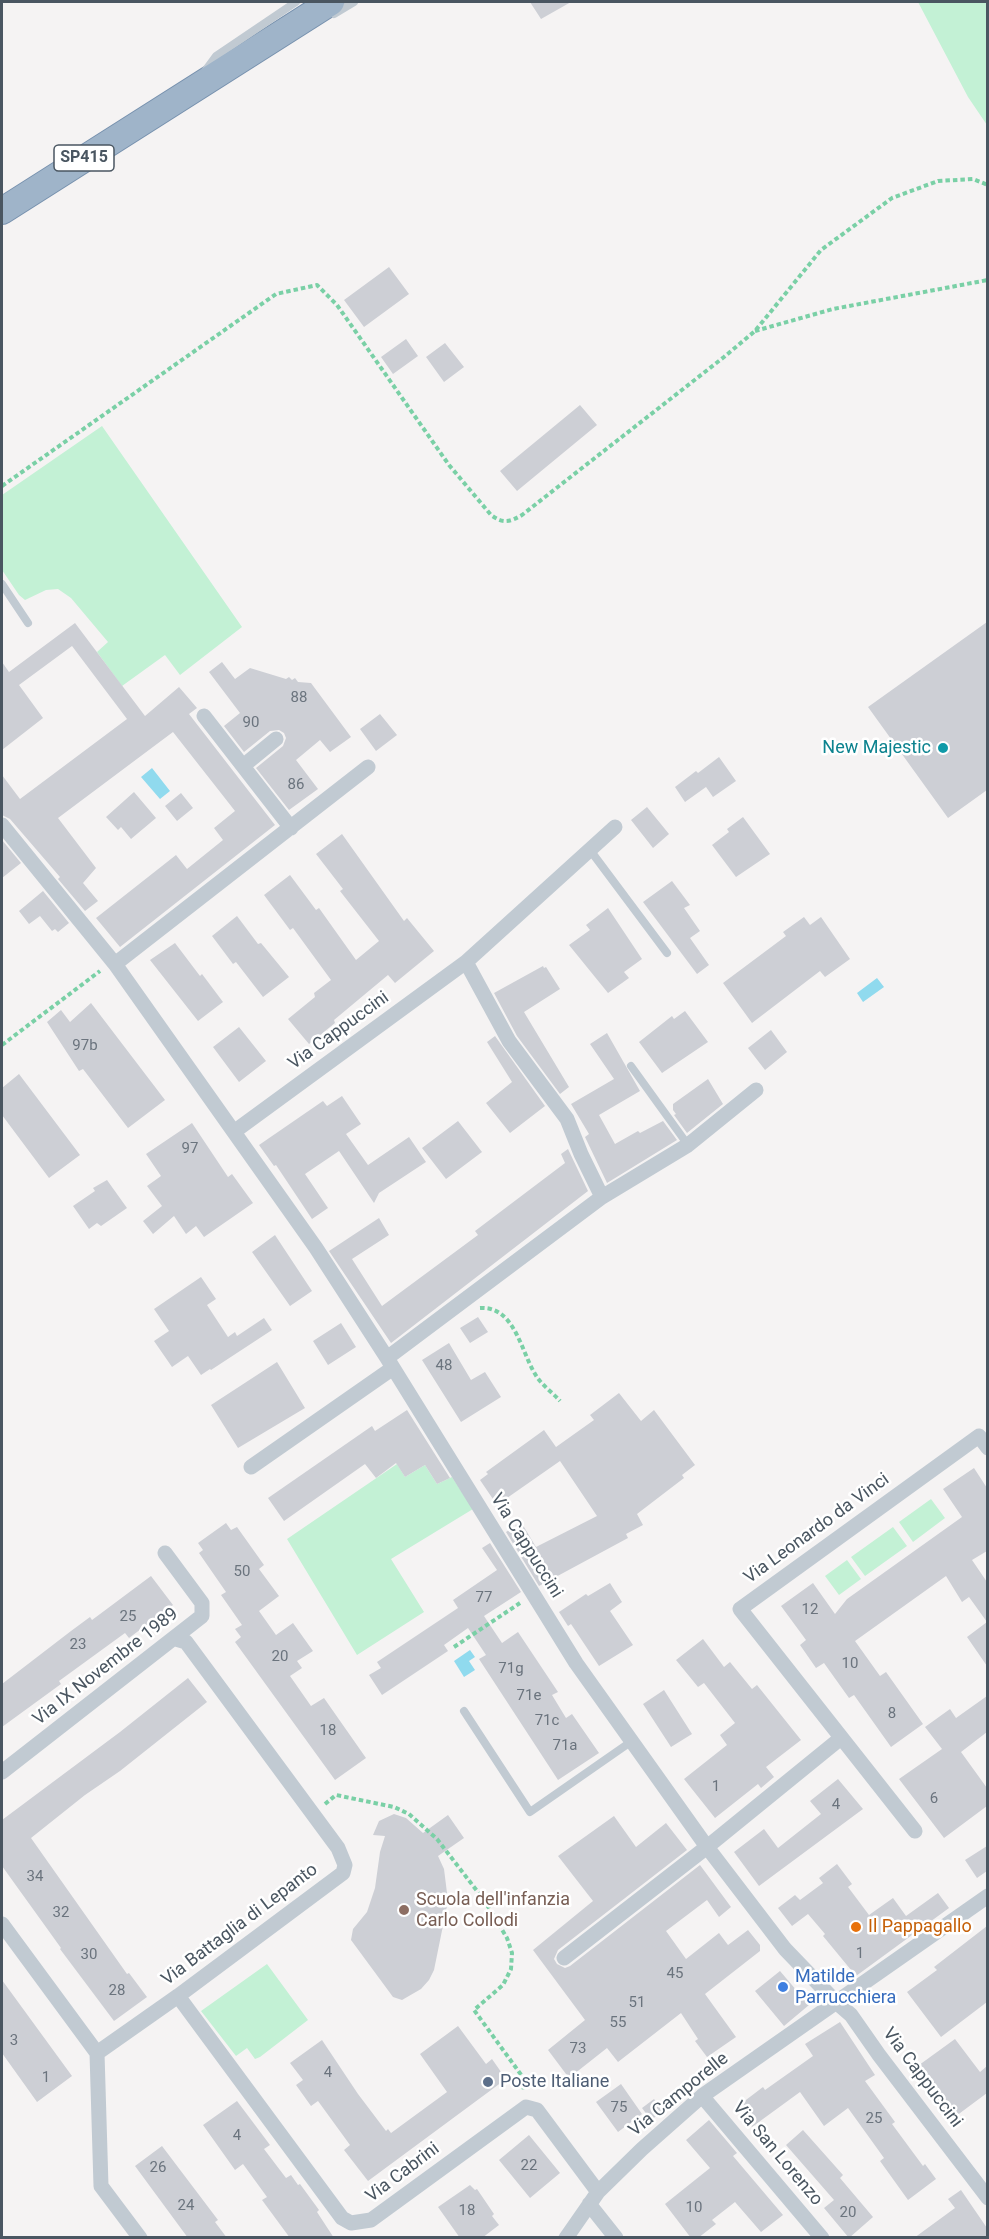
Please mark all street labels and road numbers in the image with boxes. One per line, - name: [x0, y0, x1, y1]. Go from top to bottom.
- road number: SP415: [54, 145, 114, 171]
- street label: Via Cappuccini: [284, 987, 394, 1075]
- street label: Via Leonardo da Vinci: [740, 1469, 894, 1589]
- street label: Via Cappuccini: [485, 1490, 567, 1602]
- street label: Via IX Novembre 1989: [29, 1604, 183, 1730]
- street label: Via Battaglia di Lepanto: [158, 1859, 322, 1991]
- street label: Via Cappuccini: [877, 2024, 967, 2132]
- street label: Via Camporelle: [625, 2048, 733, 2142]
- street label: Via San Lorenzo: [727, 2097, 827, 2211]
- street label: Via Cabrini: [362, 2138, 444, 2208]

